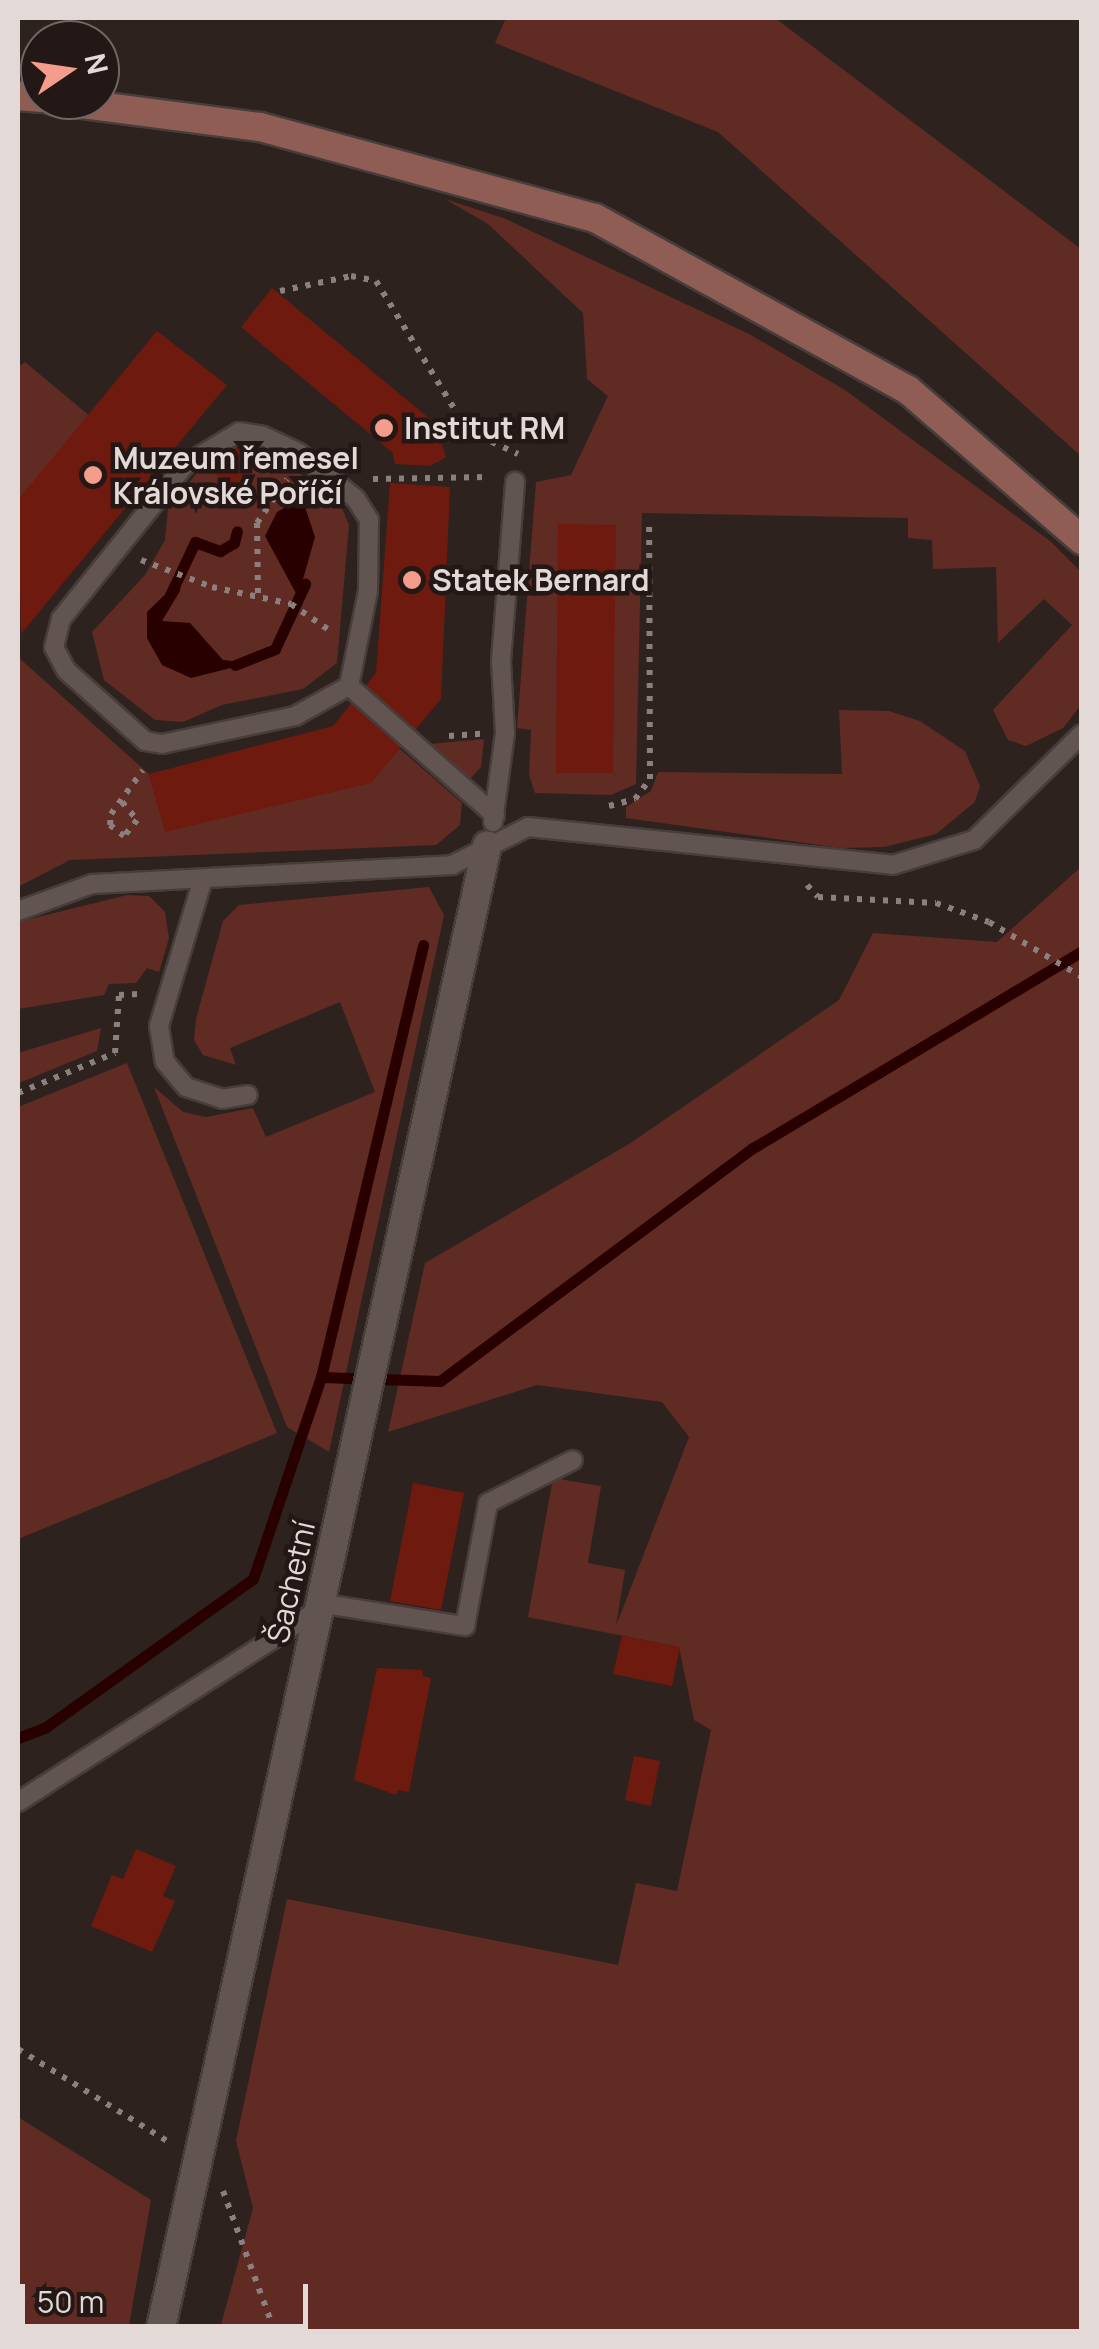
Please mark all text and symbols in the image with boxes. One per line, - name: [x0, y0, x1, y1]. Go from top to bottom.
- north arrow: [20, 20, 120, 120]
- text: N: [77, 50, 118, 78]
- place label: Institut RM: [404, 410, 565, 446]
- marker: Institut RM: [373, 417, 395, 439]
- place label: Muzeum řemesel Královské Poříčí: [113, 440, 359, 510]
- marker: Muzeum řemesel Královské Poříčí: [82, 464, 104, 486]
- place label: Statek Bernard: [432, 562, 650, 598]
- marker: Statek Bernard: [401, 569, 423, 591]
- street label: Šachetní: [260, 1518, 322, 1646]
- scale bar: [25, 2264, 312, 2326]
- text: 50 m: [37, 2281, 104, 2322]

